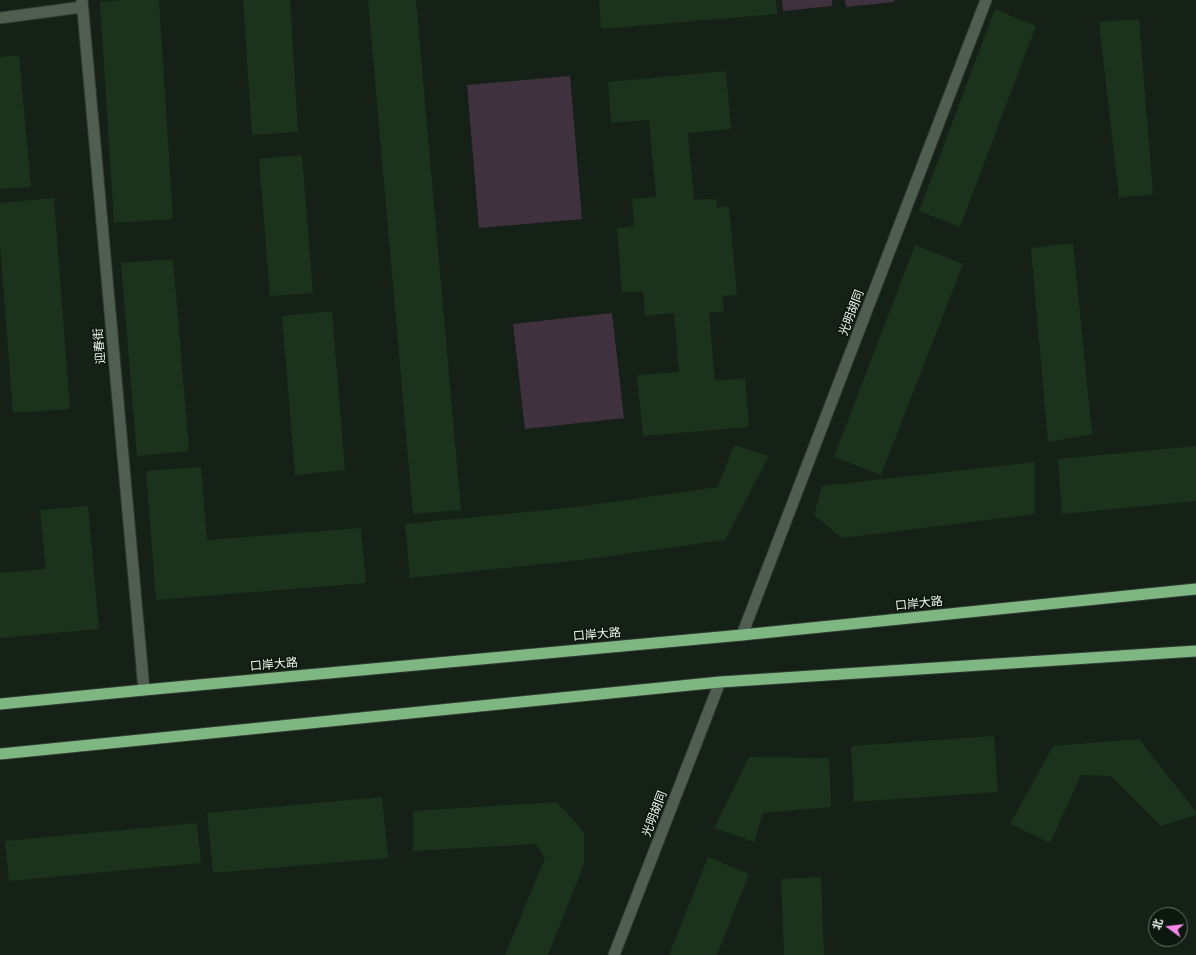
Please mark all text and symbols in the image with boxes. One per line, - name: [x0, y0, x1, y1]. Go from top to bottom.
- street label: 光明胡同: [837, 288, 867, 338]
- street label: 迎春街: [91, 327, 109, 365]
- street label: 口岸大路: [894, 594, 944, 614]
- street label: 口岸大路: [572, 626, 622, 644]
- street label: 口岸大路: [249, 656, 299, 674]
- street label: 光明胡同: [640, 789, 670, 839]
- north arrow: [1148, 907, 1188, 947]
- text: 北: [1149, 917, 1166, 931]

